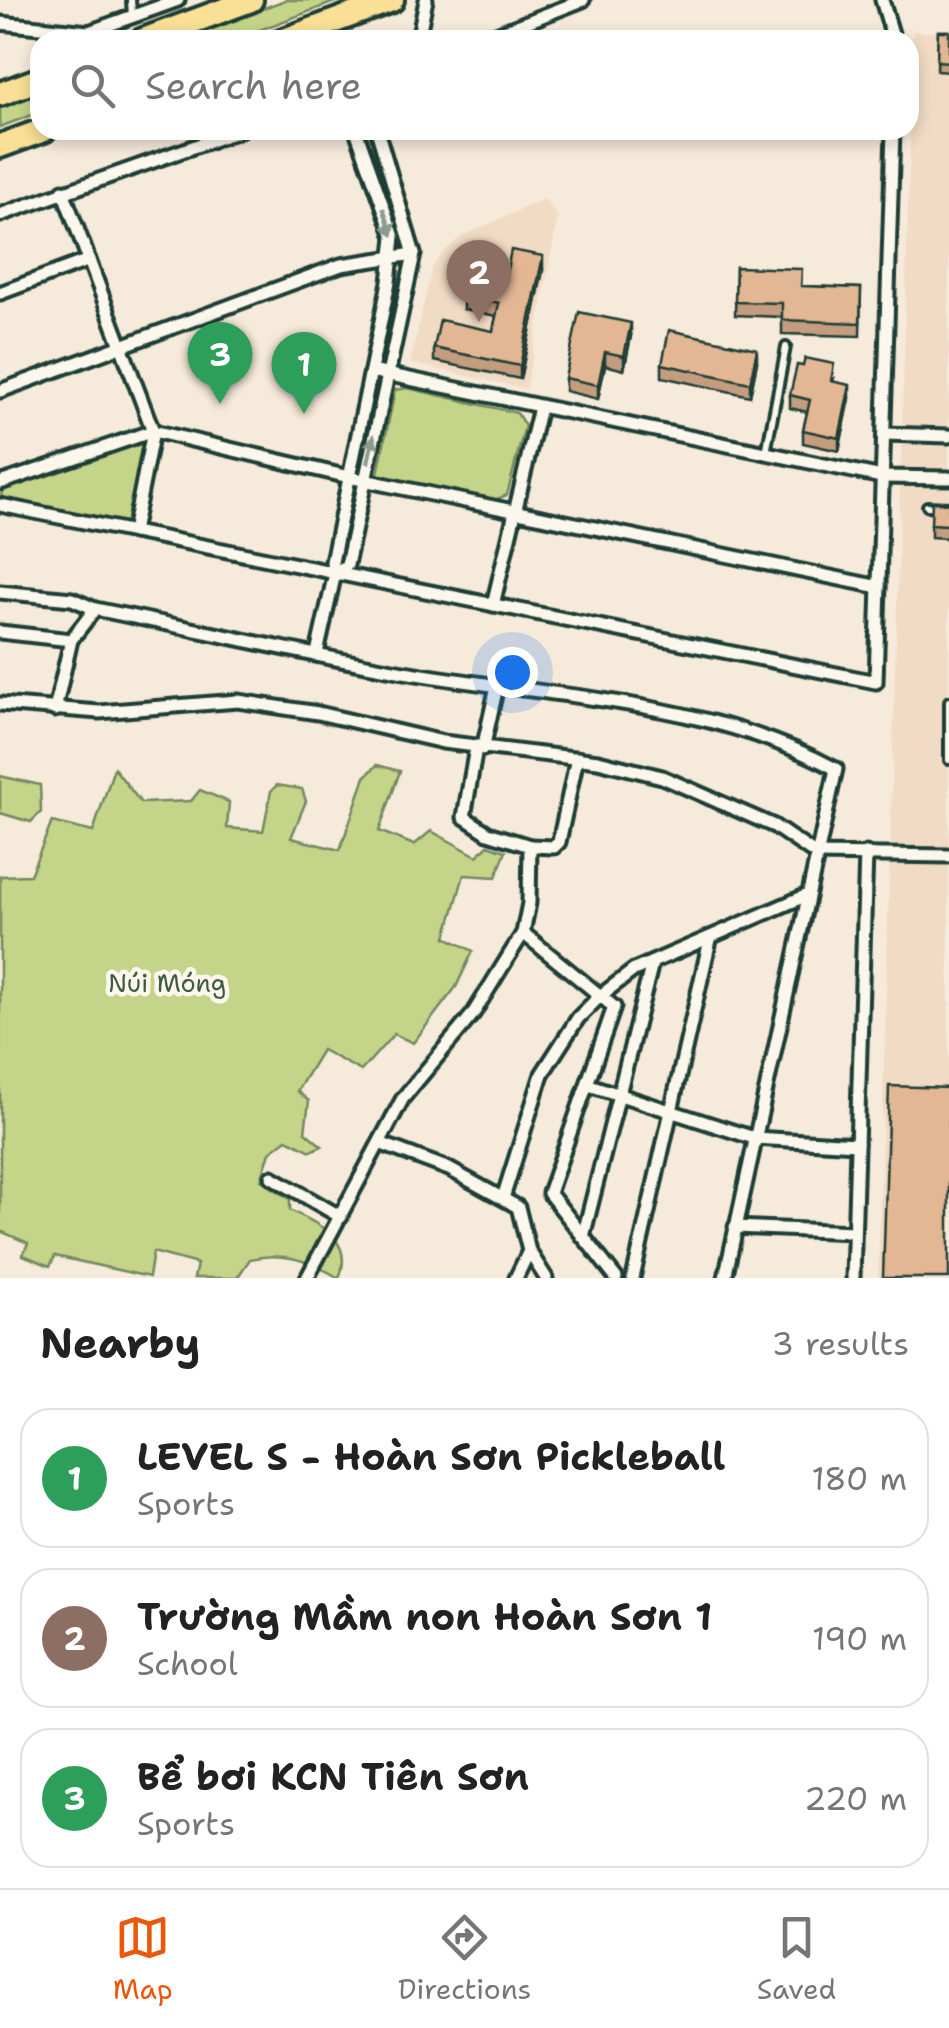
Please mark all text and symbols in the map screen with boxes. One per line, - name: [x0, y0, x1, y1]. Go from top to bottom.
- search box: [30, 30, 919, 140]
- icon: search: [65, 58, 120, 113]
- text: Search here: [145, 60, 362, 111]
- one-way arrow: [382, 207, 397, 237]
- pin: 2: [446, 240, 512, 322]
- pin: 3: [188, 322, 252, 404]
- pin: 1: [272, 332, 336, 414]
- one-way arrow: [364, 433, 380, 464]
- your location: [487, 647, 538, 698]
- park label: Núi Móng: [108, 966, 226, 1000]
- text: Nearby: [40, 1315, 200, 1371]
- text: 3 results: [772, 1322, 909, 1365]
- text: LEVEL S - Hoàn Sơn Pickleball: [137, 1431, 725, 1482]
- text: 1: [67, 1457, 82, 1500]
- text: 180 m: [811, 1457, 907, 1500]
- text: Sports: [137, 1482, 235, 1525]
- text: Trường Mầm non Hoàn Sơn 1: [137, 1591, 712, 1642]
- text: 2: [63, 1617, 86, 1660]
- text: 190 m: [812, 1617, 907, 1660]
- text: School: [137, 1642, 238, 1685]
- text: Bể bơi KCN Tiên Sơn: [137, 1751, 529, 1802]
- text: 3: [63, 1777, 86, 1820]
- text: 220 m: [804, 1777, 907, 1820]
- text: Sports: [137, 1802, 235, 1845]
- tab: Map: [113, 1910, 173, 2008]
- tab: Directions: [398, 1910, 531, 2008]
- tab: Saved: [757, 1910, 836, 2008]

